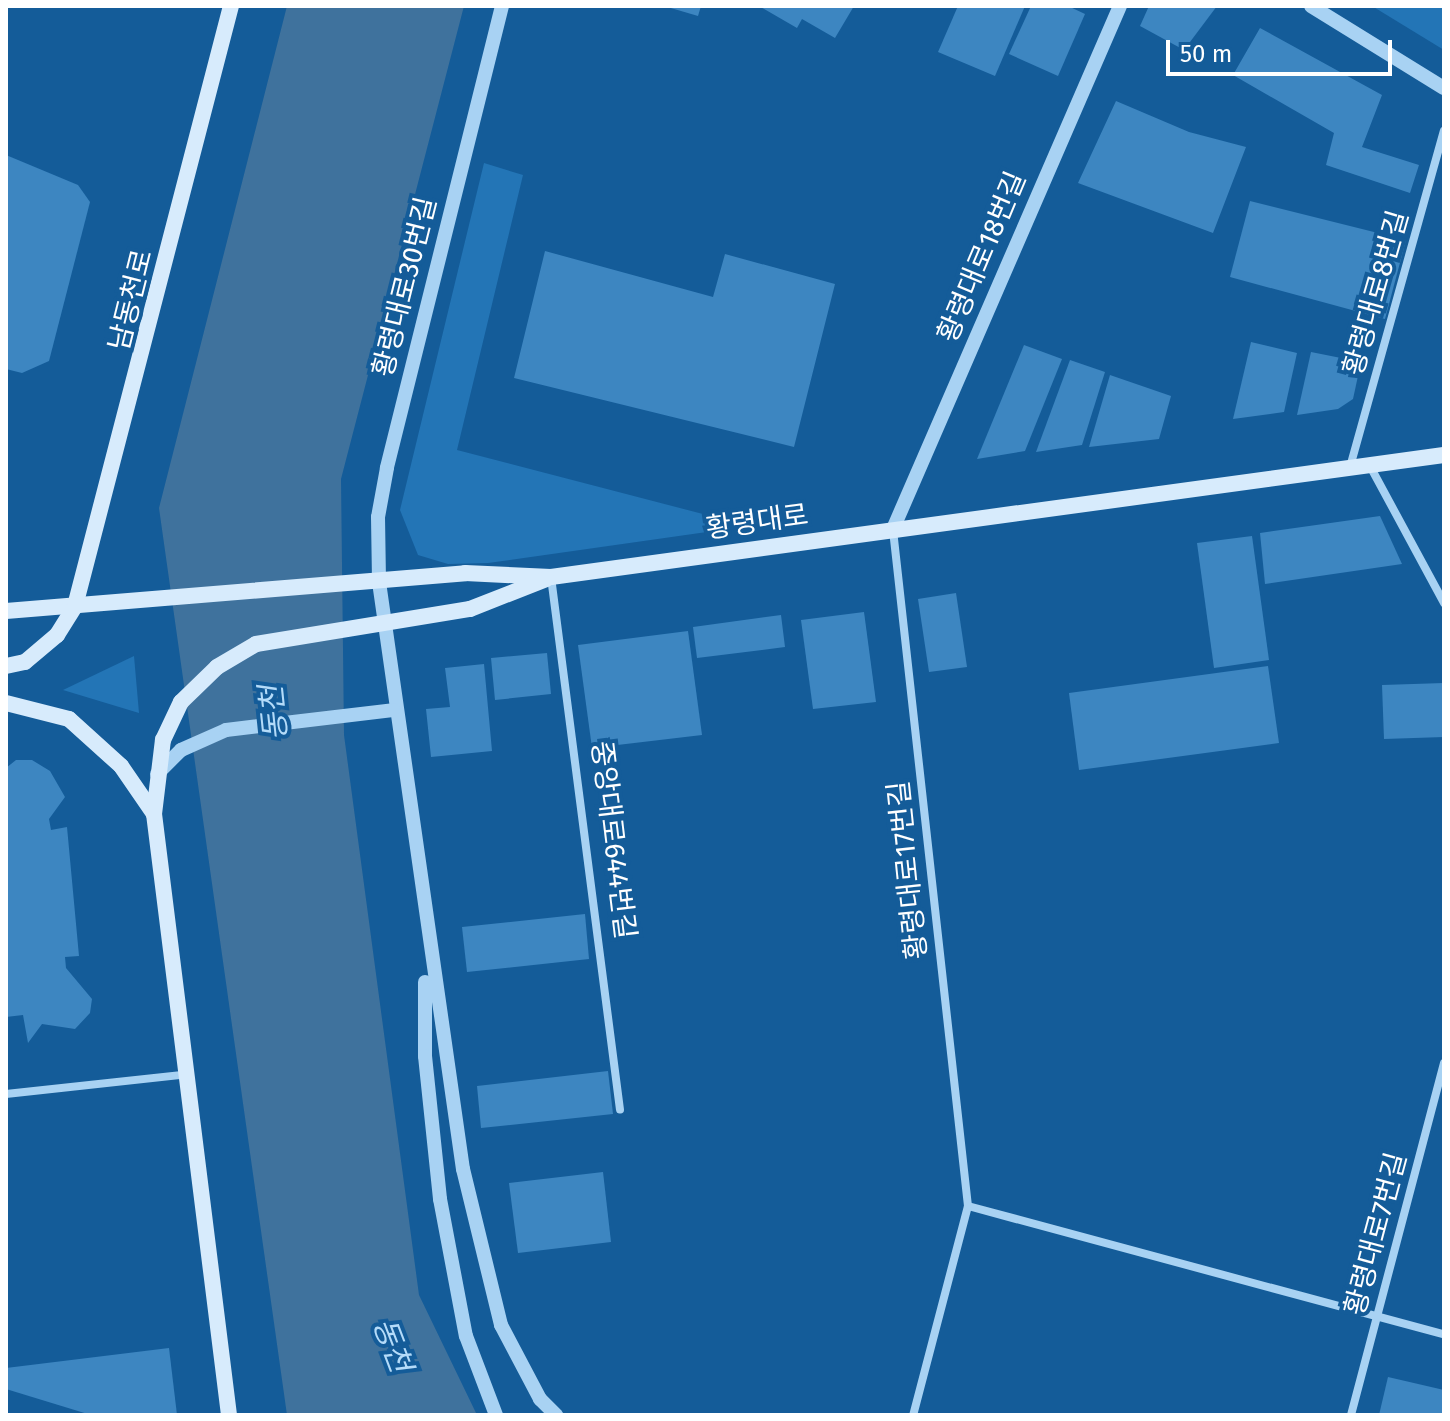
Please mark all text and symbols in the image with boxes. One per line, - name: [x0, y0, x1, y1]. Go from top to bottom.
- scale bar: [1170, 24, 1396, 74]
- text: 50 m: [1180, 40, 1232, 68]
- street label: 황령대로18번길: [931, 167, 1033, 347]
- street label: 황령대로30번길: [366, 194, 444, 380]
- street label: 황령대로8번길: [1336, 207, 1416, 379]
- street label: 남동천로: [102, 246, 160, 354]
- street label: 황령대로: [704, 498, 810, 546]
- water label: 동천: [253, 684, 295, 742]
- street label: 중앙대로644번길: [584, 739, 642, 941]
- street label: 황령대로17번길: [882, 779, 934, 961]
- street label: 황령대로7번길: [1338, 1149, 1414, 1319]
- water label: 동천: [365, 1313, 419, 1377]

